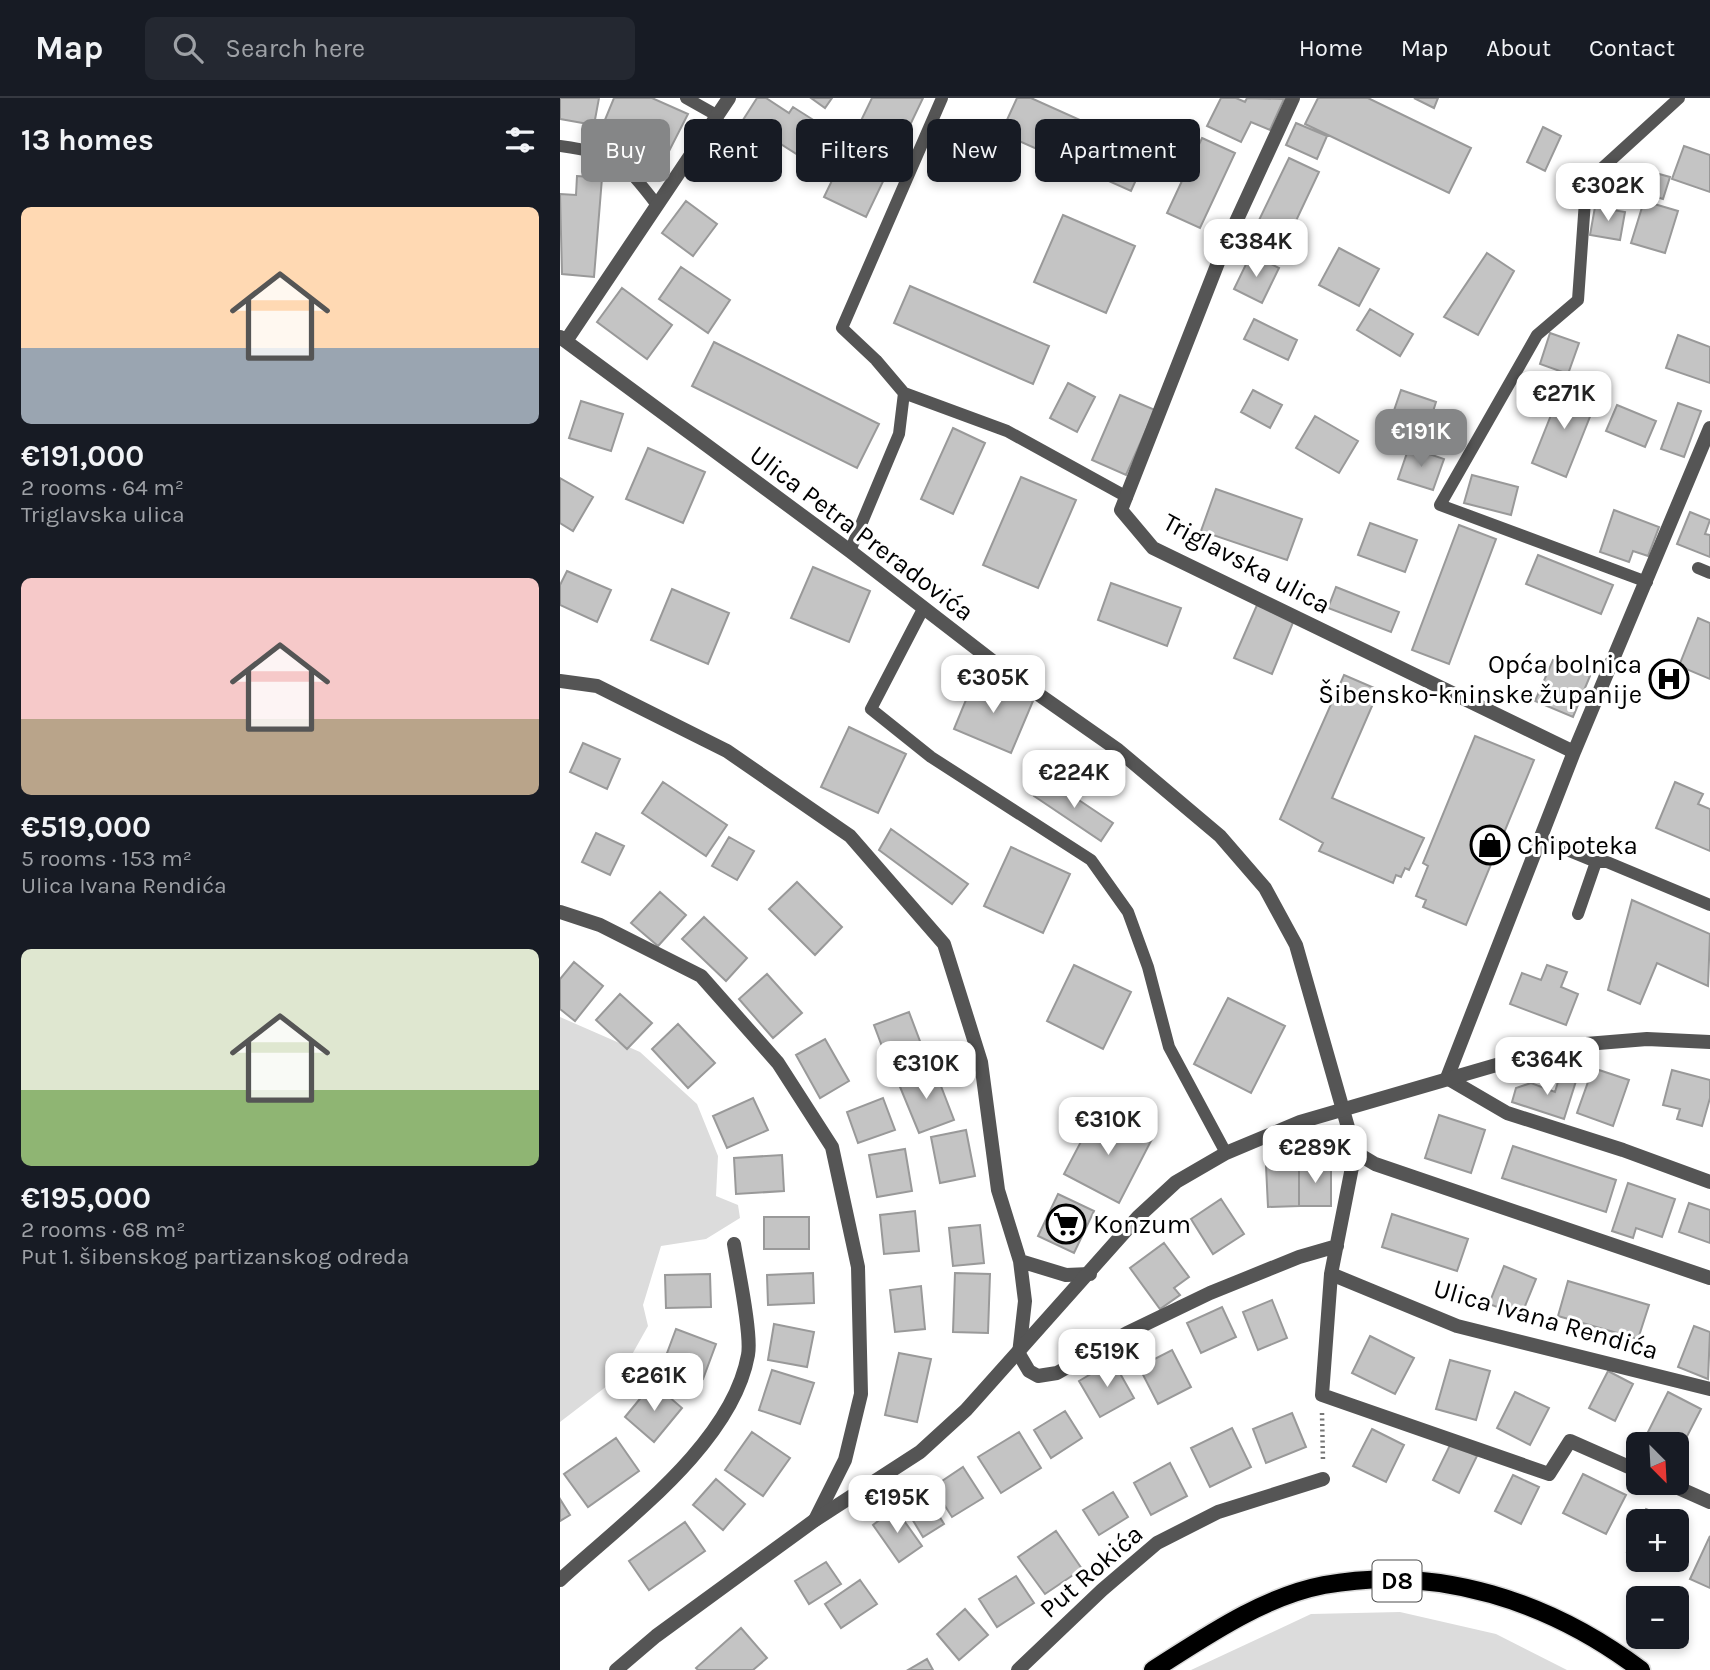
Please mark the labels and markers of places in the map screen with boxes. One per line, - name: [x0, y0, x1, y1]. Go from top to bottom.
- pin: €302K: [1559, 164, 1657, 223]
- pin: €384K: [1207, 220, 1305, 279]
- pin: €271K: [1515, 372, 1613, 431]
- pin: €191K: [1372, 410, 1470, 469]
- place label: Opća bolnica Šibensko-kninske županije: [1318, 649, 1642, 710]
- pin: €305K: [944, 656, 1042, 715]
- hospital icon: Opća bolnica Šibensko-kninske županije: [1648, 658, 1690, 700]
- pin: €224K: [1025, 750, 1123, 810]
- shop icon: Chipoteka: [1469, 824, 1511, 866]
- place label: Chipoteka: [1517, 830, 1638, 861]
- pin: €364K: [1498, 1038, 1596, 1097]
- pin: €310K: [877, 1042, 975, 1101]
- pin: €310K: [1059, 1098, 1157, 1157]
- pin: €289K: [1266, 1126, 1364, 1185]
- supermarket icon: Konzum: [1045, 1203, 1087, 1245]
- place label: Konzum: [1093, 1209, 1191, 1240]
- pin: €519K: [1058, 1330, 1156, 1389]
- pin: €261K: [605, 1354, 703, 1413]
- pin: €195K: [848, 1476, 946, 1535]

